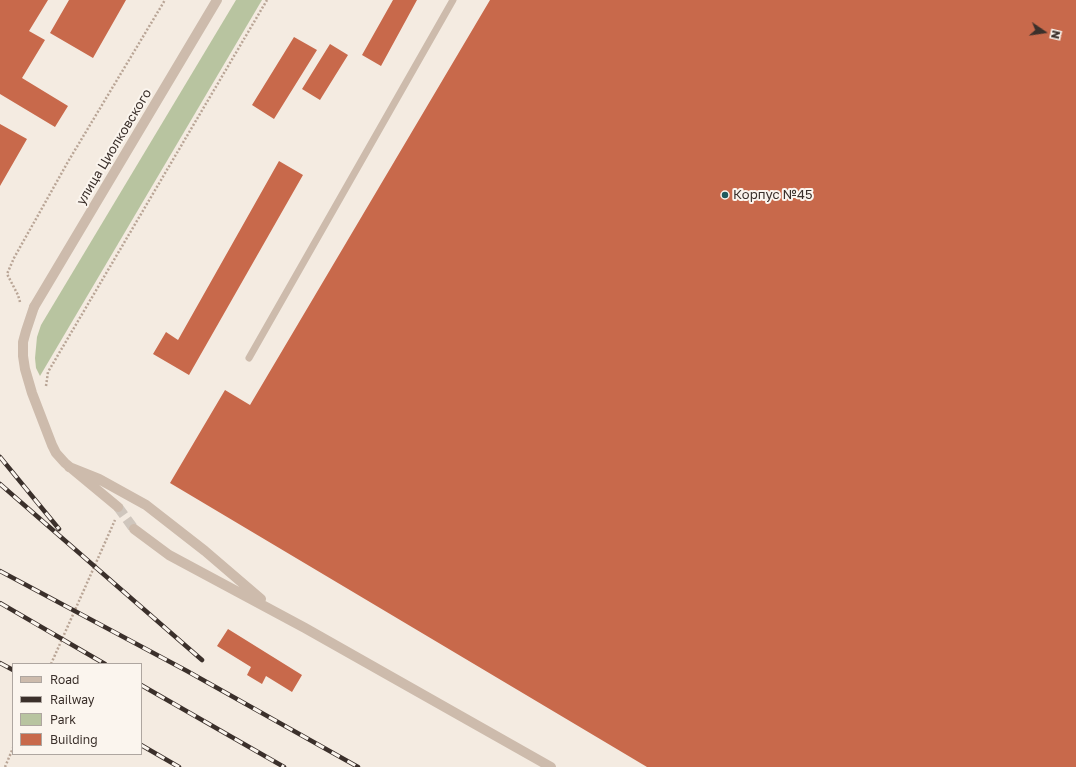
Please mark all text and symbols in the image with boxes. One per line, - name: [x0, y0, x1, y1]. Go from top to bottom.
- north arrow: [1024, 12, 1064, 52]
- text: N: [1049, 29, 1063, 40]
- street label: улица Циолковского: [73, 86, 155, 208]
- place label: Корпус №45: [733, 187, 812, 203]
- marker: Корпус №45: [720, 190, 730, 200]
- legend: [12, 663, 142, 755]
- text: Road: [50, 672, 79, 687]
- text: Railway: [50, 692, 95, 707]
- text: Park: [50, 712, 76, 727]
- text: Building: [50, 732, 98, 747]

